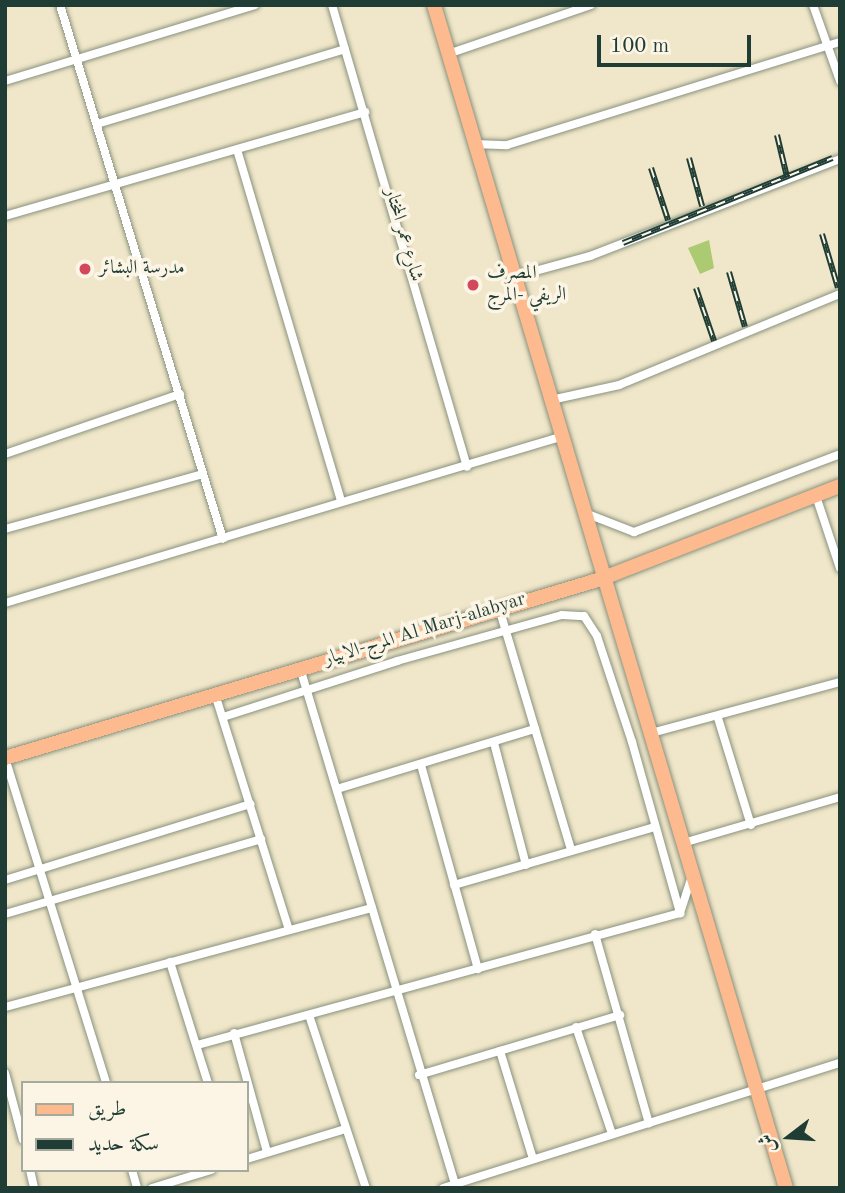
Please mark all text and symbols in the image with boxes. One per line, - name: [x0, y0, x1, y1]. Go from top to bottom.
- scale bar: [600, 21, 754, 65]
- text: 100 m: [610, 36, 669, 57]
- street label: شارع عمر المختار: [379, 186, 427, 284]
- place label: مدرسة البشائر: [99, 258, 185, 280]
- marker: مدرسة البشائر: [77, 261, 93, 277]
- place label: المصرف الريفي -المرج: [487, 263, 566, 307]
- marker: المصرف الريفي -المرج: [465, 277, 481, 293]
- street label: المرج-الابيار Al Marj-alabyar: [321, 588, 529, 672]
- legend: [21, 1081, 248, 1172]
- text: طريق: [88, 1099, 126, 1120]
- north arrow: [754, 1102, 824, 1172]
- text: ش: [757, 1131, 780, 1155]
- text: سكة حديد: [88, 1134, 159, 1155]

